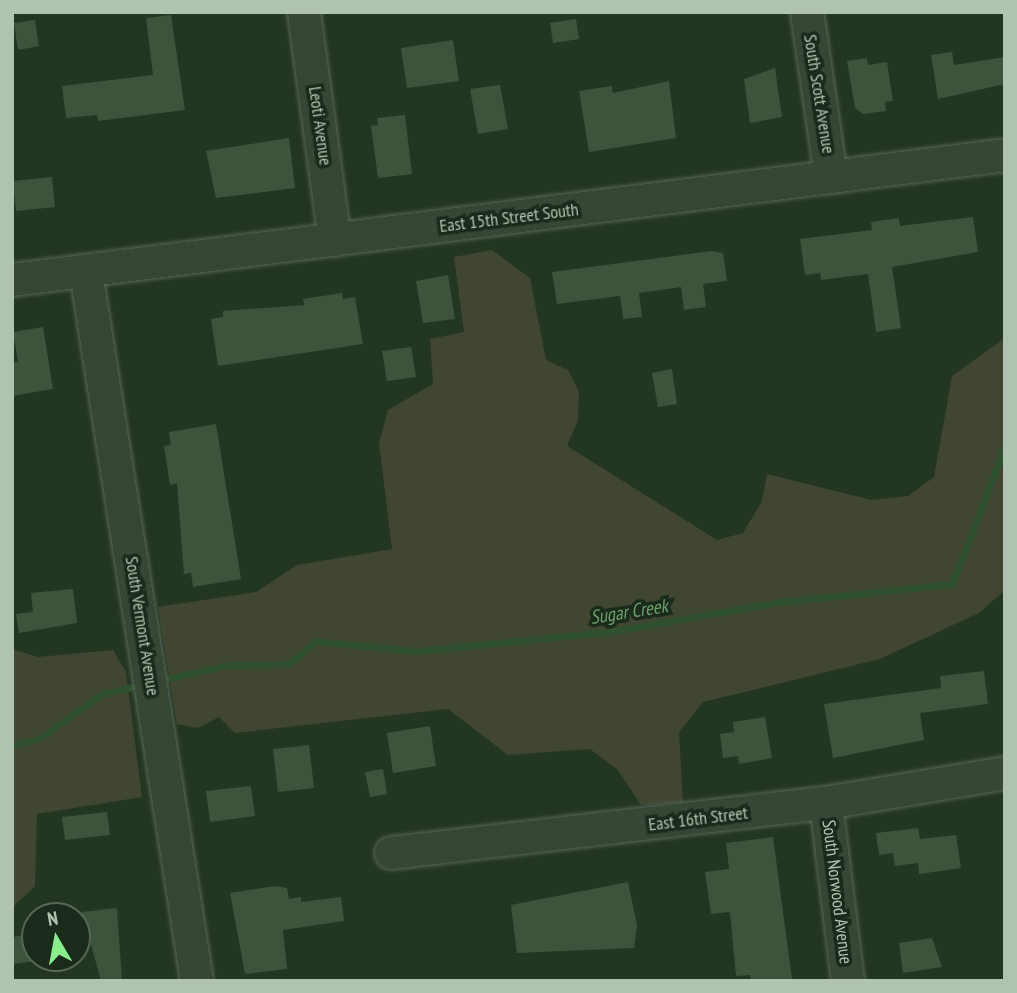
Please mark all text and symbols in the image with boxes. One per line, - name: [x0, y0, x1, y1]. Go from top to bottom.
- street label: South Scott Avenue: [799, 33, 839, 155]
- street label: Leoti Avenue: [304, 85, 336, 167]
- street label: East 15th Street South: [438, 199, 580, 237]
- street label: South Vermont Avenue: [120, 554, 164, 698]
- water label: Sugar Creek: [589, 595, 669, 629]
- street label: East 16th Street: [647, 802, 749, 836]
- street label: South Norwood Avenue: [817, 818, 857, 966]
- north arrow: [21, 902, 91, 972]
- text: N: [46, 906, 60, 931]

